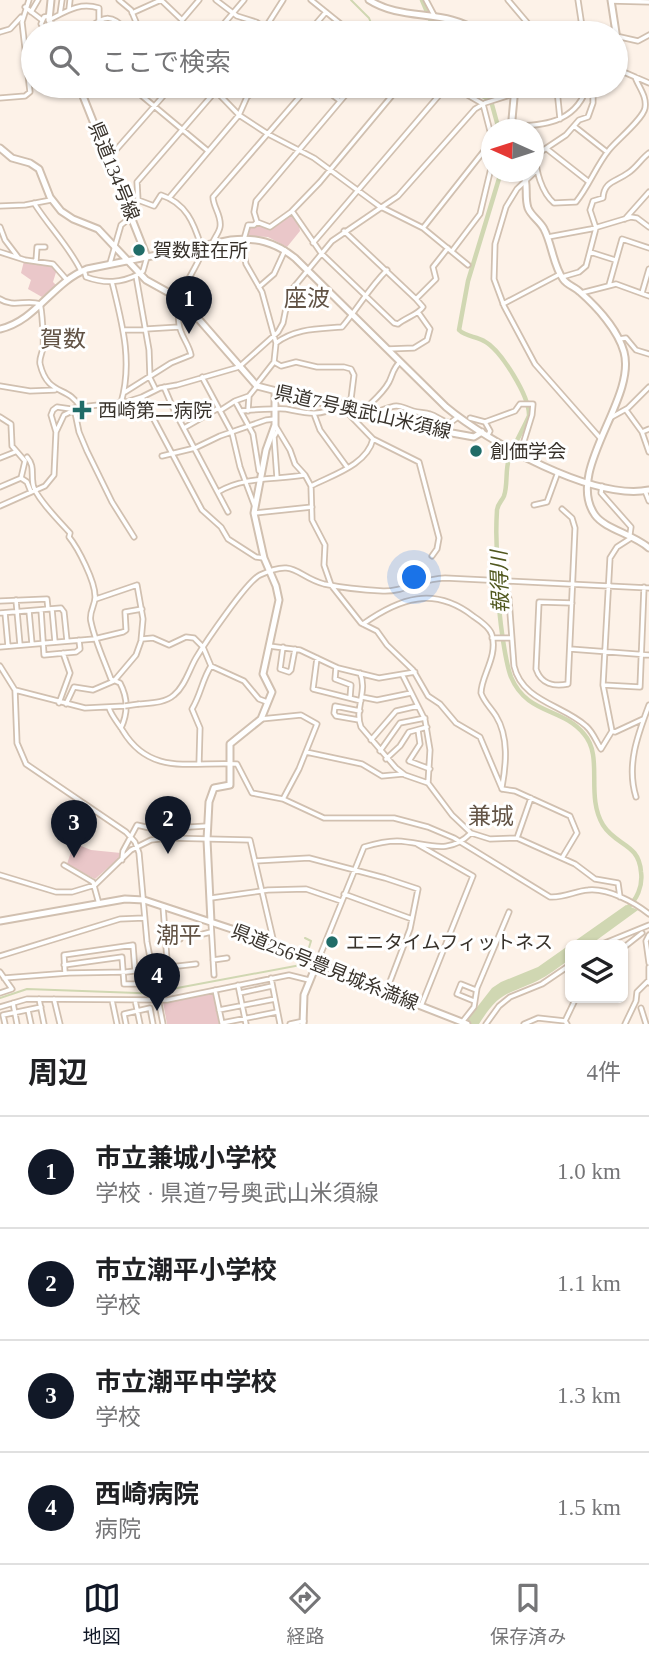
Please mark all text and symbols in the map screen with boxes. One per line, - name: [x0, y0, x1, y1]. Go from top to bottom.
- search box: [21, 21, 628, 98]
- icon: search: [45, 41, 83, 79]
- text: ここで検索: [101, 48, 231, 77]
- street label: 県道134号線: [85, 119, 143, 223]
- north arrow: [481, 119, 544, 182]
- place label: 賀数駐在所: [153, 240, 248, 261]
- marker: 賀数駐在所: [131, 242, 147, 258]
- pin: 1: [166, 276, 212, 334]
- district label: 座波: [284, 286, 330, 311]
- district label: 賀数: [40, 327, 86, 352]
- street label: 県道7号奥武山米須線: [273, 381, 453, 443]
- marker: 西崎第二病院: [72, 400, 92, 420]
- place label: 西崎第二病院: [98, 400, 212, 421]
- place label: 創価学会: [490, 441, 566, 462]
- marker: 創価学会: [468, 443, 484, 459]
- water label: 報得川: [487, 548, 513, 614]
- your location: [397, 560, 431, 594]
- pin: 2: [145, 796, 191, 854]
- pin: 3: [51, 800, 97, 858]
- district label: 兼城: [468, 804, 514, 829]
- street label: 県道256号豊見城糸満線: [229, 920, 421, 1014]
- district label: 潮平: [156, 923, 202, 948]
- place label: エニタイムフィットネス: [346, 932, 553, 953]
- marker: エニタイムフィットネス: [324, 934, 340, 950]
- map controls: [565, 940, 628, 1003]
- button: layers: [565, 940, 628, 1003]
- pin: 4: [134, 953, 180, 1011]
- text: 周辺: [28, 1056, 88, 1089]
- text: 4件: [587, 1060, 621, 1085]
- text: 市立兼城小学校: [95, 1144, 277, 1173]
- text: 1: [45, 1159, 57, 1184]
- text: 1.0 km: [557, 1159, 621, 1184]
- text: 学校 · 県道7号奥武山米須線: [95, 1181, 379, 1206]
- text: 市立潮平小学校: [95, 1256, 277, 1285]
- text: 2: [45, 1271, 57, 1296]
- text: 1.1 km: [557, 1271, 621, 1296]
- text: 学校: [95, 1293, 141, 1318]
- text: 市立潮平中学校: [95, 1368, 277, 1397]
- text: 3: [45, 1383, 57, 1408]
- text: 1.3 km: [557, 1383, 621, 1408]
- text: 学校: [95, 1405, 141, 1430]
- text: 西崎病院: [95, 1480, 199, 1509]
- text: 4: [45, 1495, 57, 1520]
- text: 1.5 km: [557, 1495, 621, 1520]
- text: 病院: [95, 1517, 141, 1542]
- tab: 地図: [83, 1579, 121, 1648]
- tab: 経路: [286, 1579, 324, 1648]
- tab: 保存済み: [490, 1579, 566, 1648]

